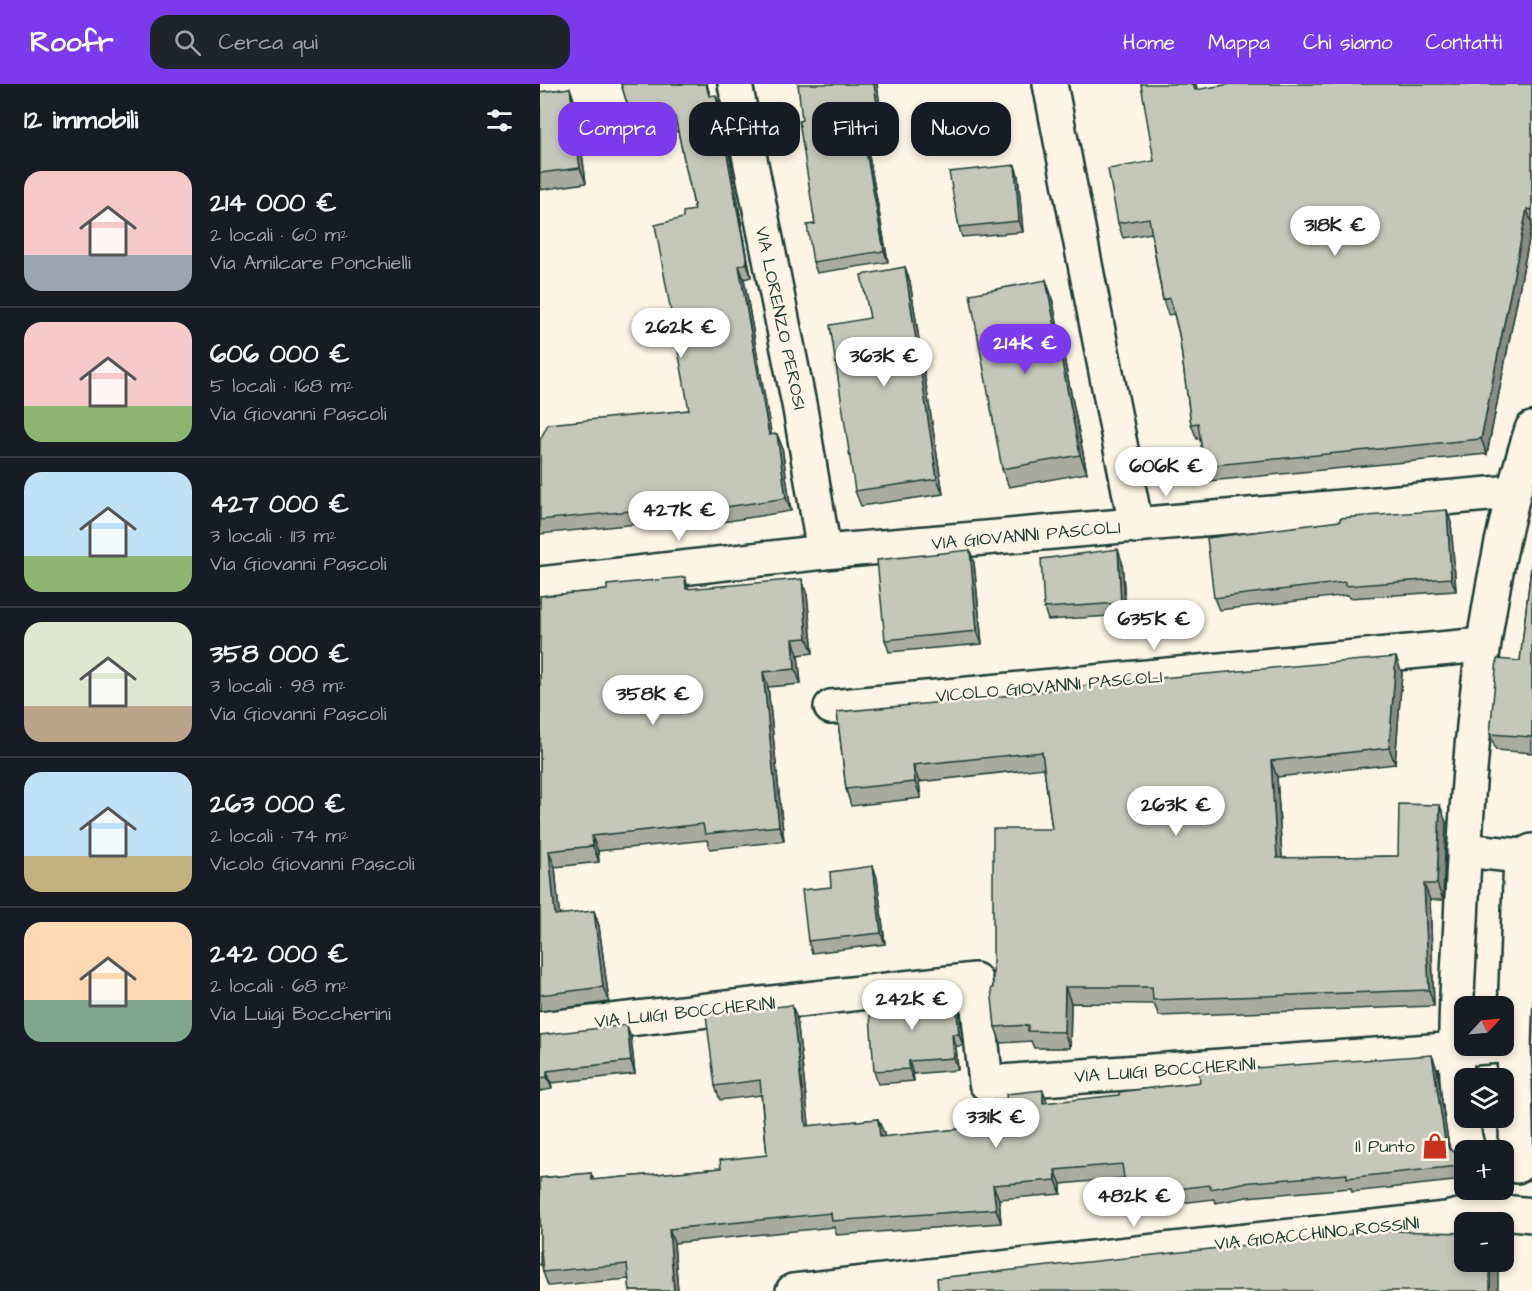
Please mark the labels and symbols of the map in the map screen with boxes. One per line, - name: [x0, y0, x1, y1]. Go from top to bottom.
- pin: 318K €: [1286, 206, 1384, 257]
- street label: VIA LORENZO PEROSI: [749, 224, 812, 412]
- pin: 262K €: [632, 308, 730, 359]
- pin: 214K €: [976, 324, 1074, 375]
- pin: 363K €: [835, 337, 933, 388]
- pin: 606K €: [1117, 447, 1215, 498]
- pin: 427K €: [630, 491, 728, 542]
- street label: VIA GIOVANNI PASCOLI: [930, 515, 1122, 556]
- pin: 635K €: [1105, 600, 1203, 651]
- street label: VICOLO GIOVANNI PASCOLI: [935, 664, 1164, 709]
- pin: 358K €: [604, 675, 702, 726]
- pin: 263K €: [1127, 786, 1225, 837]
- pin: 242K €: [863, 980, 961, 1031]
- street label: VIA LUIGI BOCCHERINI: [593, 991, 777, 1034]
- north arrow: [1454, 996, 1514, 1056]
- street label: VIA LUIGI BOCCHERINI: [1073, 1052, 1257, 1089]
- pin: 331K €: [947, 1098, 1045, 1149]
- shop icon: Il Punto: [1420, 1131, 1450, 1161]
- place label: Il Punto: [1355, 1134, 1415, 1159]
- pin: 482K €: [1085, 1177, 1183, 1228]
- street label: VIA GIOACCHINO ROSSINI: [1213, 1210, 1421, 1257]

